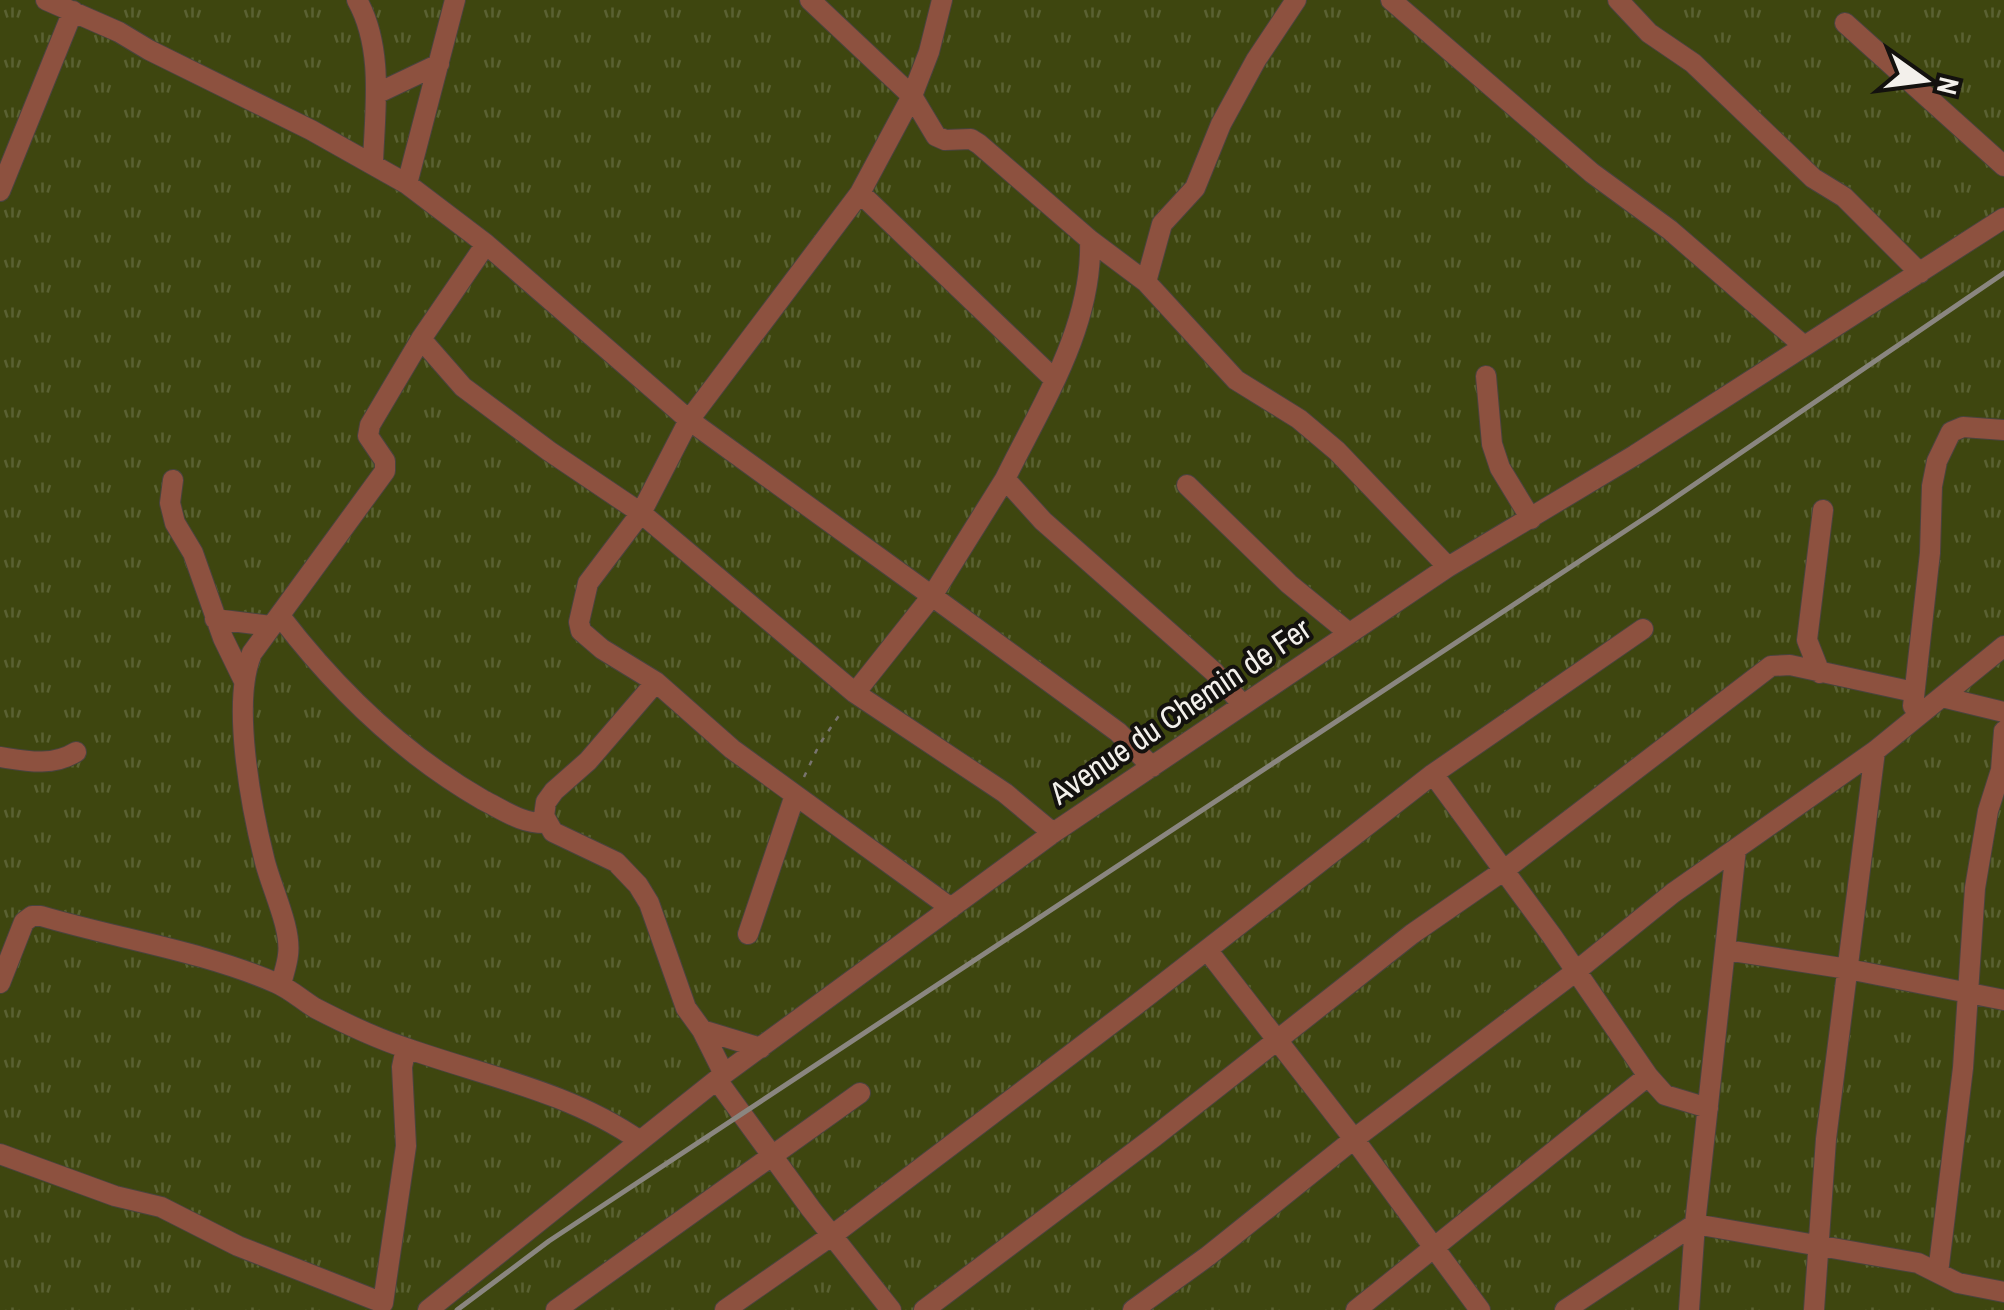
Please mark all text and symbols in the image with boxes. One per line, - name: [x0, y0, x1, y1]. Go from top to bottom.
- north arrow: [1874, 30, 1974, 130]
- text: N: [1928, 73, 1969, 99]
- street label: Avenue du Chemin de Fer: [1040, 607, 1319, 815]

